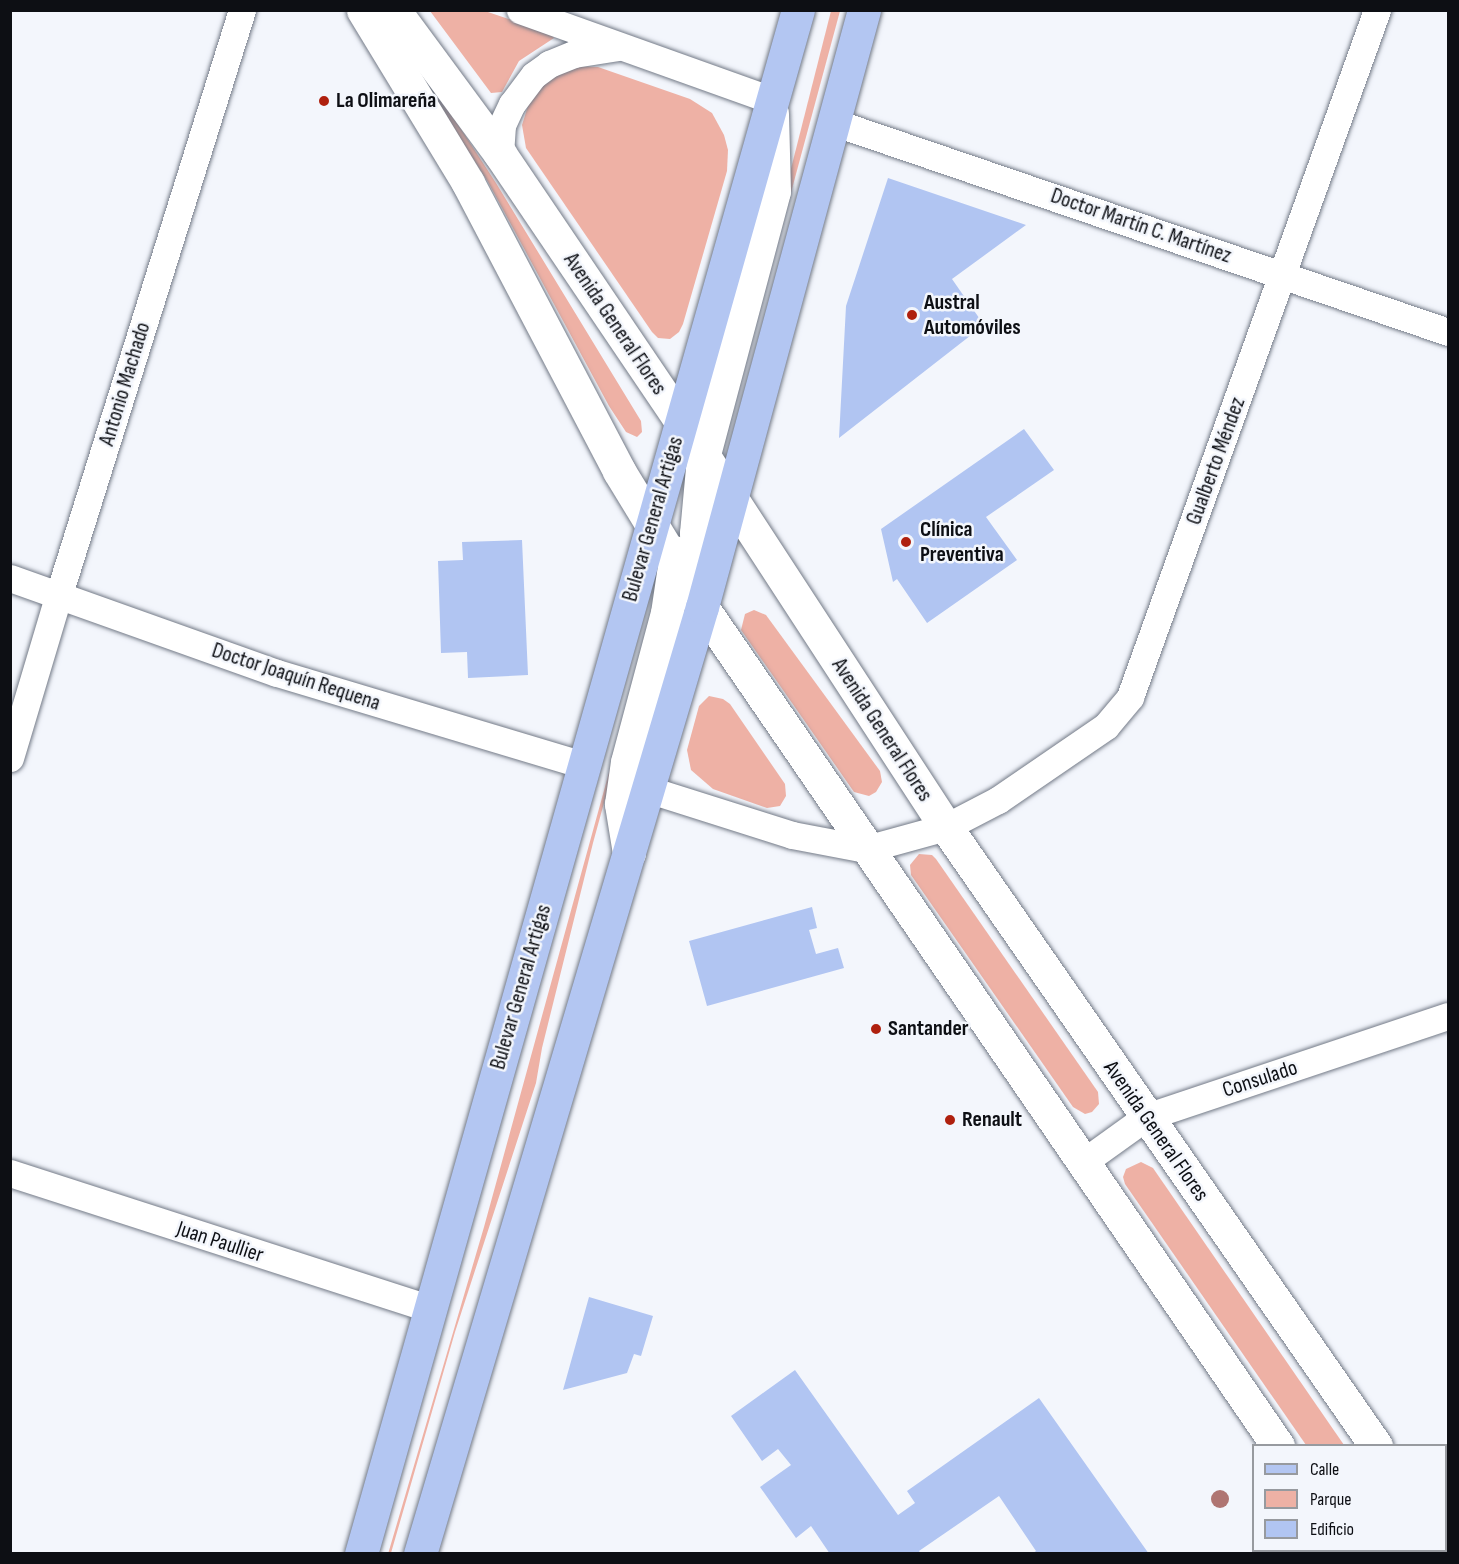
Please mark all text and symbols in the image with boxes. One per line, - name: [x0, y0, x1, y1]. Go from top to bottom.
- place label: La Olimareña: [336, 88, 436, 114]
- marker: La Olimareña: [317, 94, 331, 108]
- street label: Doctor Martín C. Martínez: [1047, 183, 1235, 269]
- street label: Avenida General Flores: [558, 248, 672, 400]
- place label: Austral Automóviles: [924, 289, 1021, 340]
- marker: Austral Automóviles: [905, 308, 919, 322]
- street label: Antonio Machado: [94, 319, 156, 449]
- street label: Gualberto Méndez: [1181, 394, 1251, 528]
- street label: Bulevar General Artigas: [617, 433, 689, 605]
- place label: Clínica Preventiva: [920, 516, 1004, 568]
- marker: Clínica Preventiva: [897, 533, 915, 551]
- street label: Doctor Joaquín Requena: [209, 637, 383, 717]
- street label: Avenida General Flores: [826, 653, 938, 807]
- street label: Bulevar General Artigas: [485, 901, 557, 1073]
- place label: Santander: [888, 1016, 969, 1042]
- marker: Santander: [869, 1022, 883, 1036]
- street label: Consulado: [1219, 1055, 1301, 1103]
- street label: Avenida General Flores: [1098, 1056, 1214, 1206]
- place label: Renault: [962, 1107, 1022, 1133]
- marker: Renault: [943, 1113, 957, 1127]
- street label: Juan Paullier: [173, 1216, 267, 1268]
- legend: [1252, 1444, 1447, 1552]
- text: Calle: [1310, 1459, 1339, 1480]
- text: Parque: [1310, 1489, 1351, 1510]
- text: Edificio: [1310, 1519, 1354, 1540]

